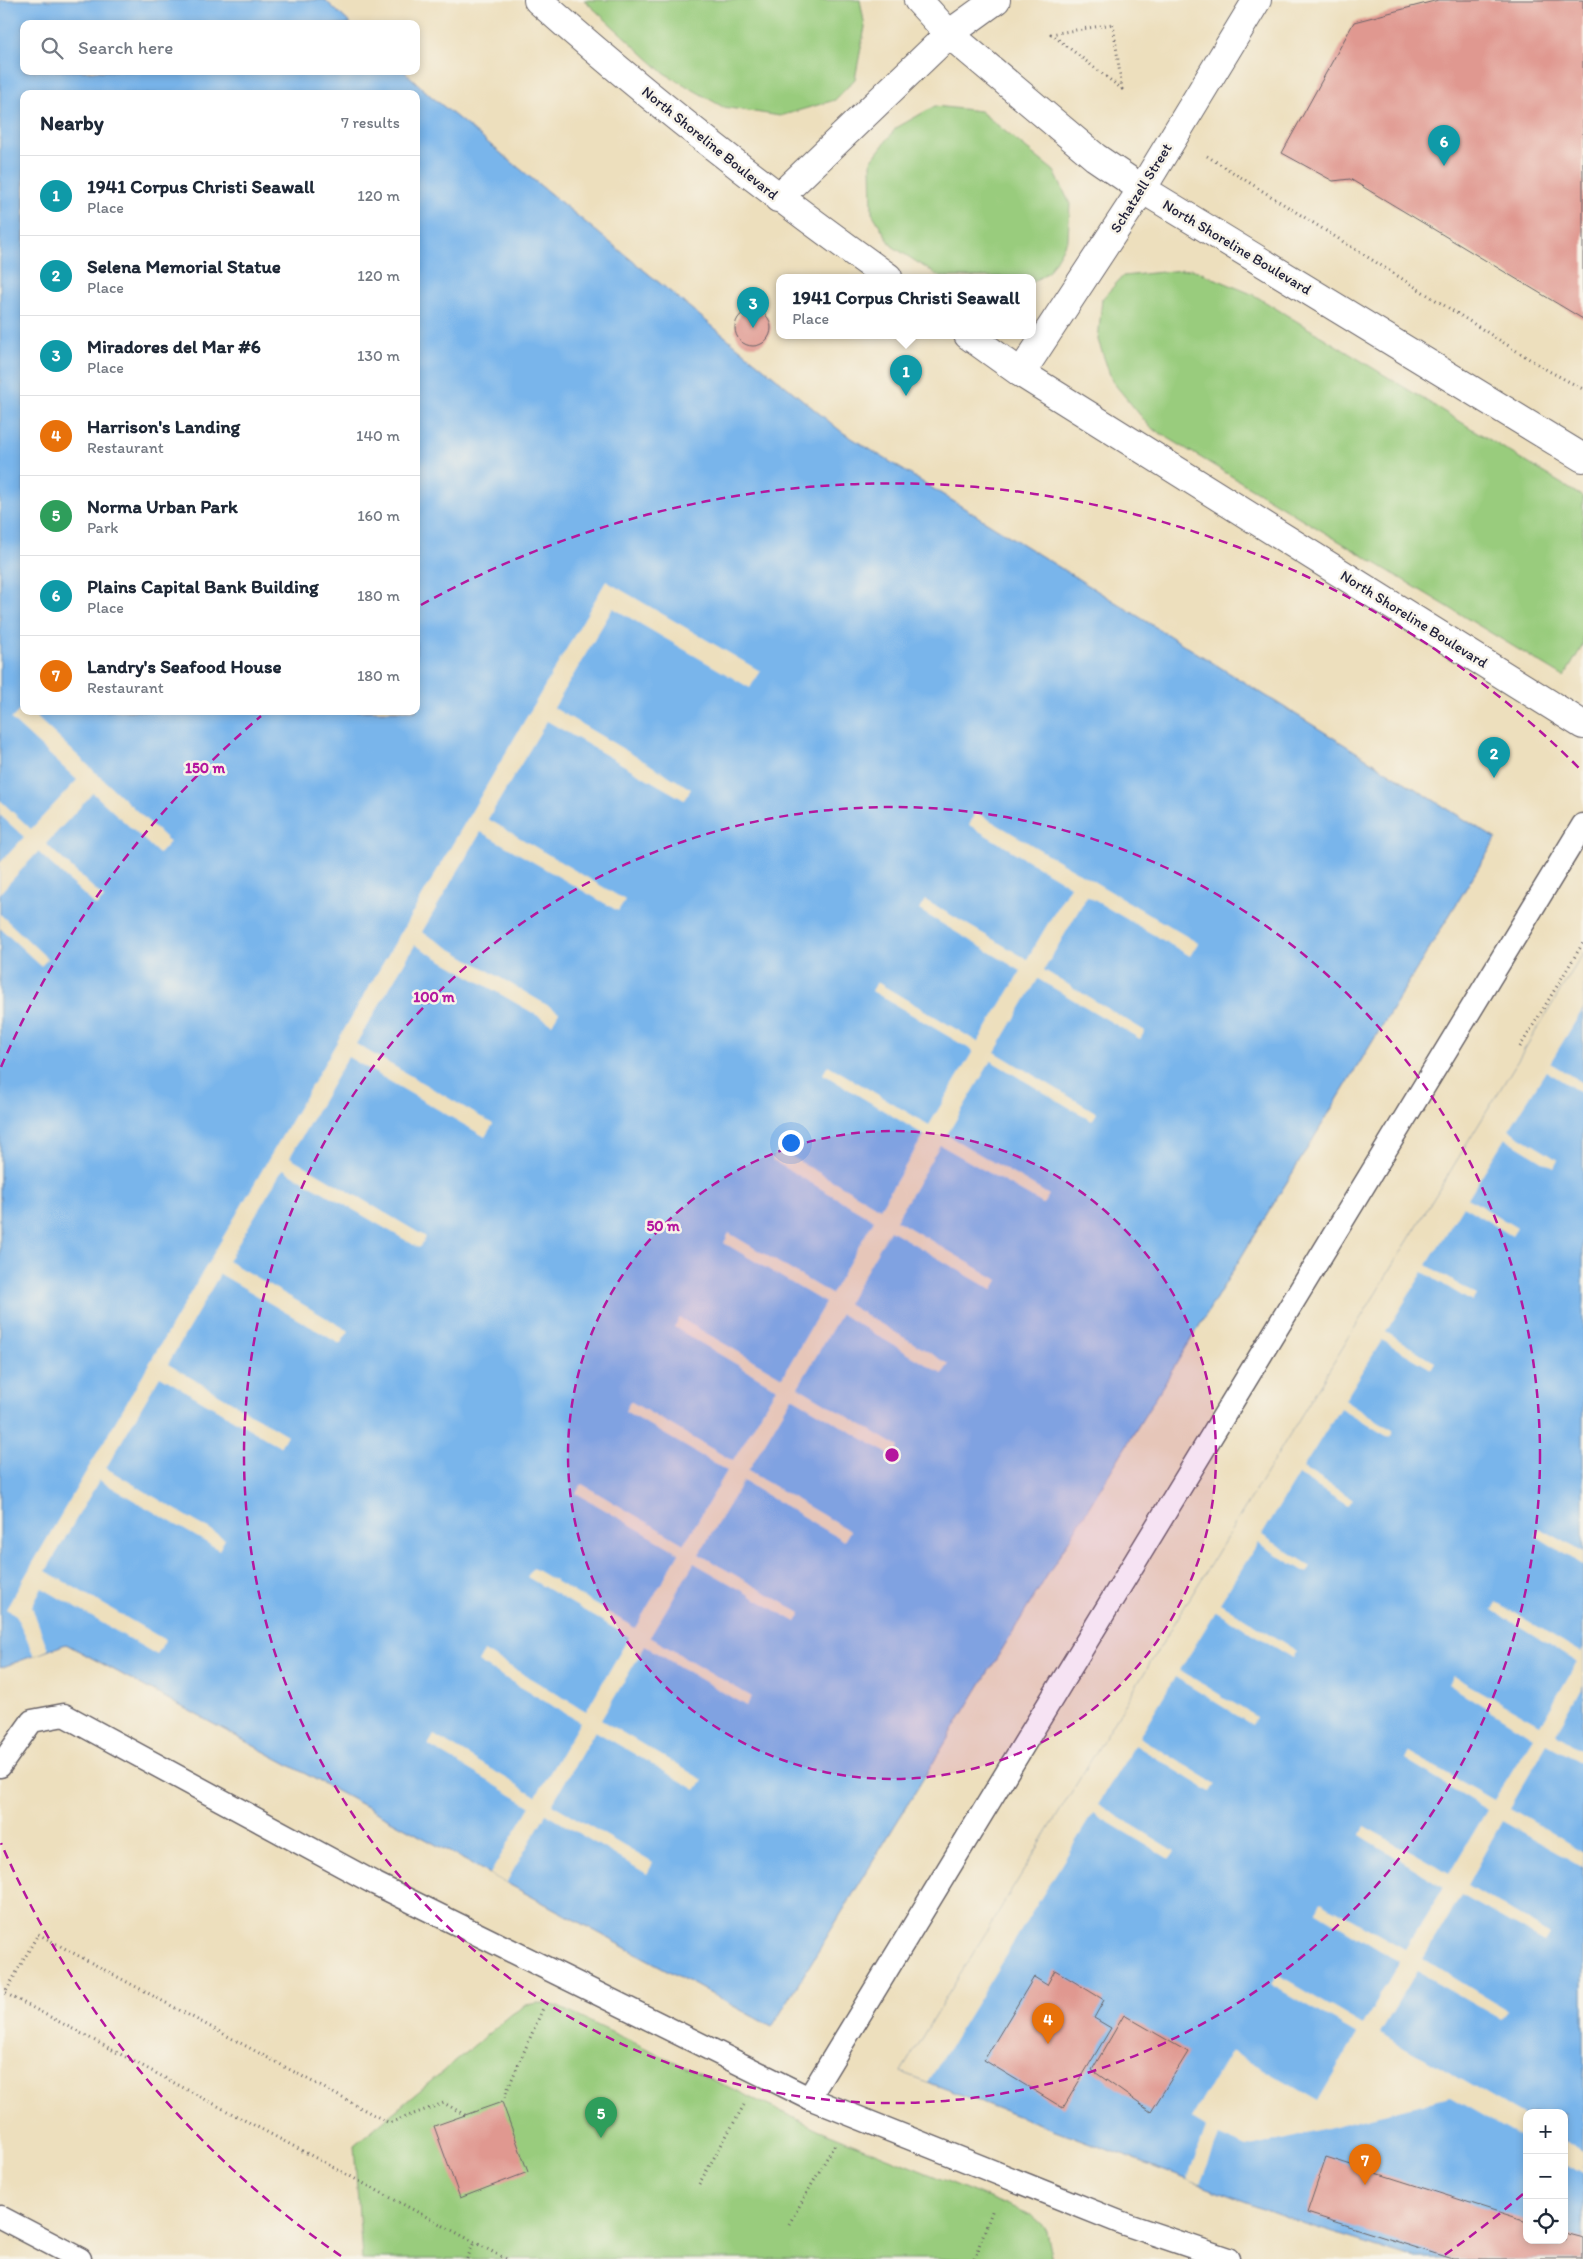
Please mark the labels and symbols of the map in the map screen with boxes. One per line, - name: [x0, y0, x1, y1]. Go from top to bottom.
- street label: North Shoreline Boulevard: [638, 82, 782, 204]
- pin: 6: [1428, 125, 1460, 166]
- street label: Schatzell Street: [1106, 140, 1176, 236]
- street label: North Shoreline Boulevard: [1159, 195, 1315, 299]
- pin: 3: [737, 287, 769, 328]
- pin: 1: [890, 355, 922, 396]
- street label: North Shoreline Boulevard: [1337, 566, 1491, 672]
- pin: 2: [1478, 737, 1510, 778]
- text: 150 m: [185, 759, 225, 777]
- text: 100 m: [413, 988, 455, 1006]
- your location: [778, 1130, 804, 1156]
- text: 50 m: [646, 1217, 680, 1235]
- centre of rings: [883, 1446, 901, 1464]
- pin: 4: [1032, 2003, 1064, 2044]
- pin: 5: [585, 2097, 617, 2138]
- pin: 7: [1349, 2144, 1381, 2185]

